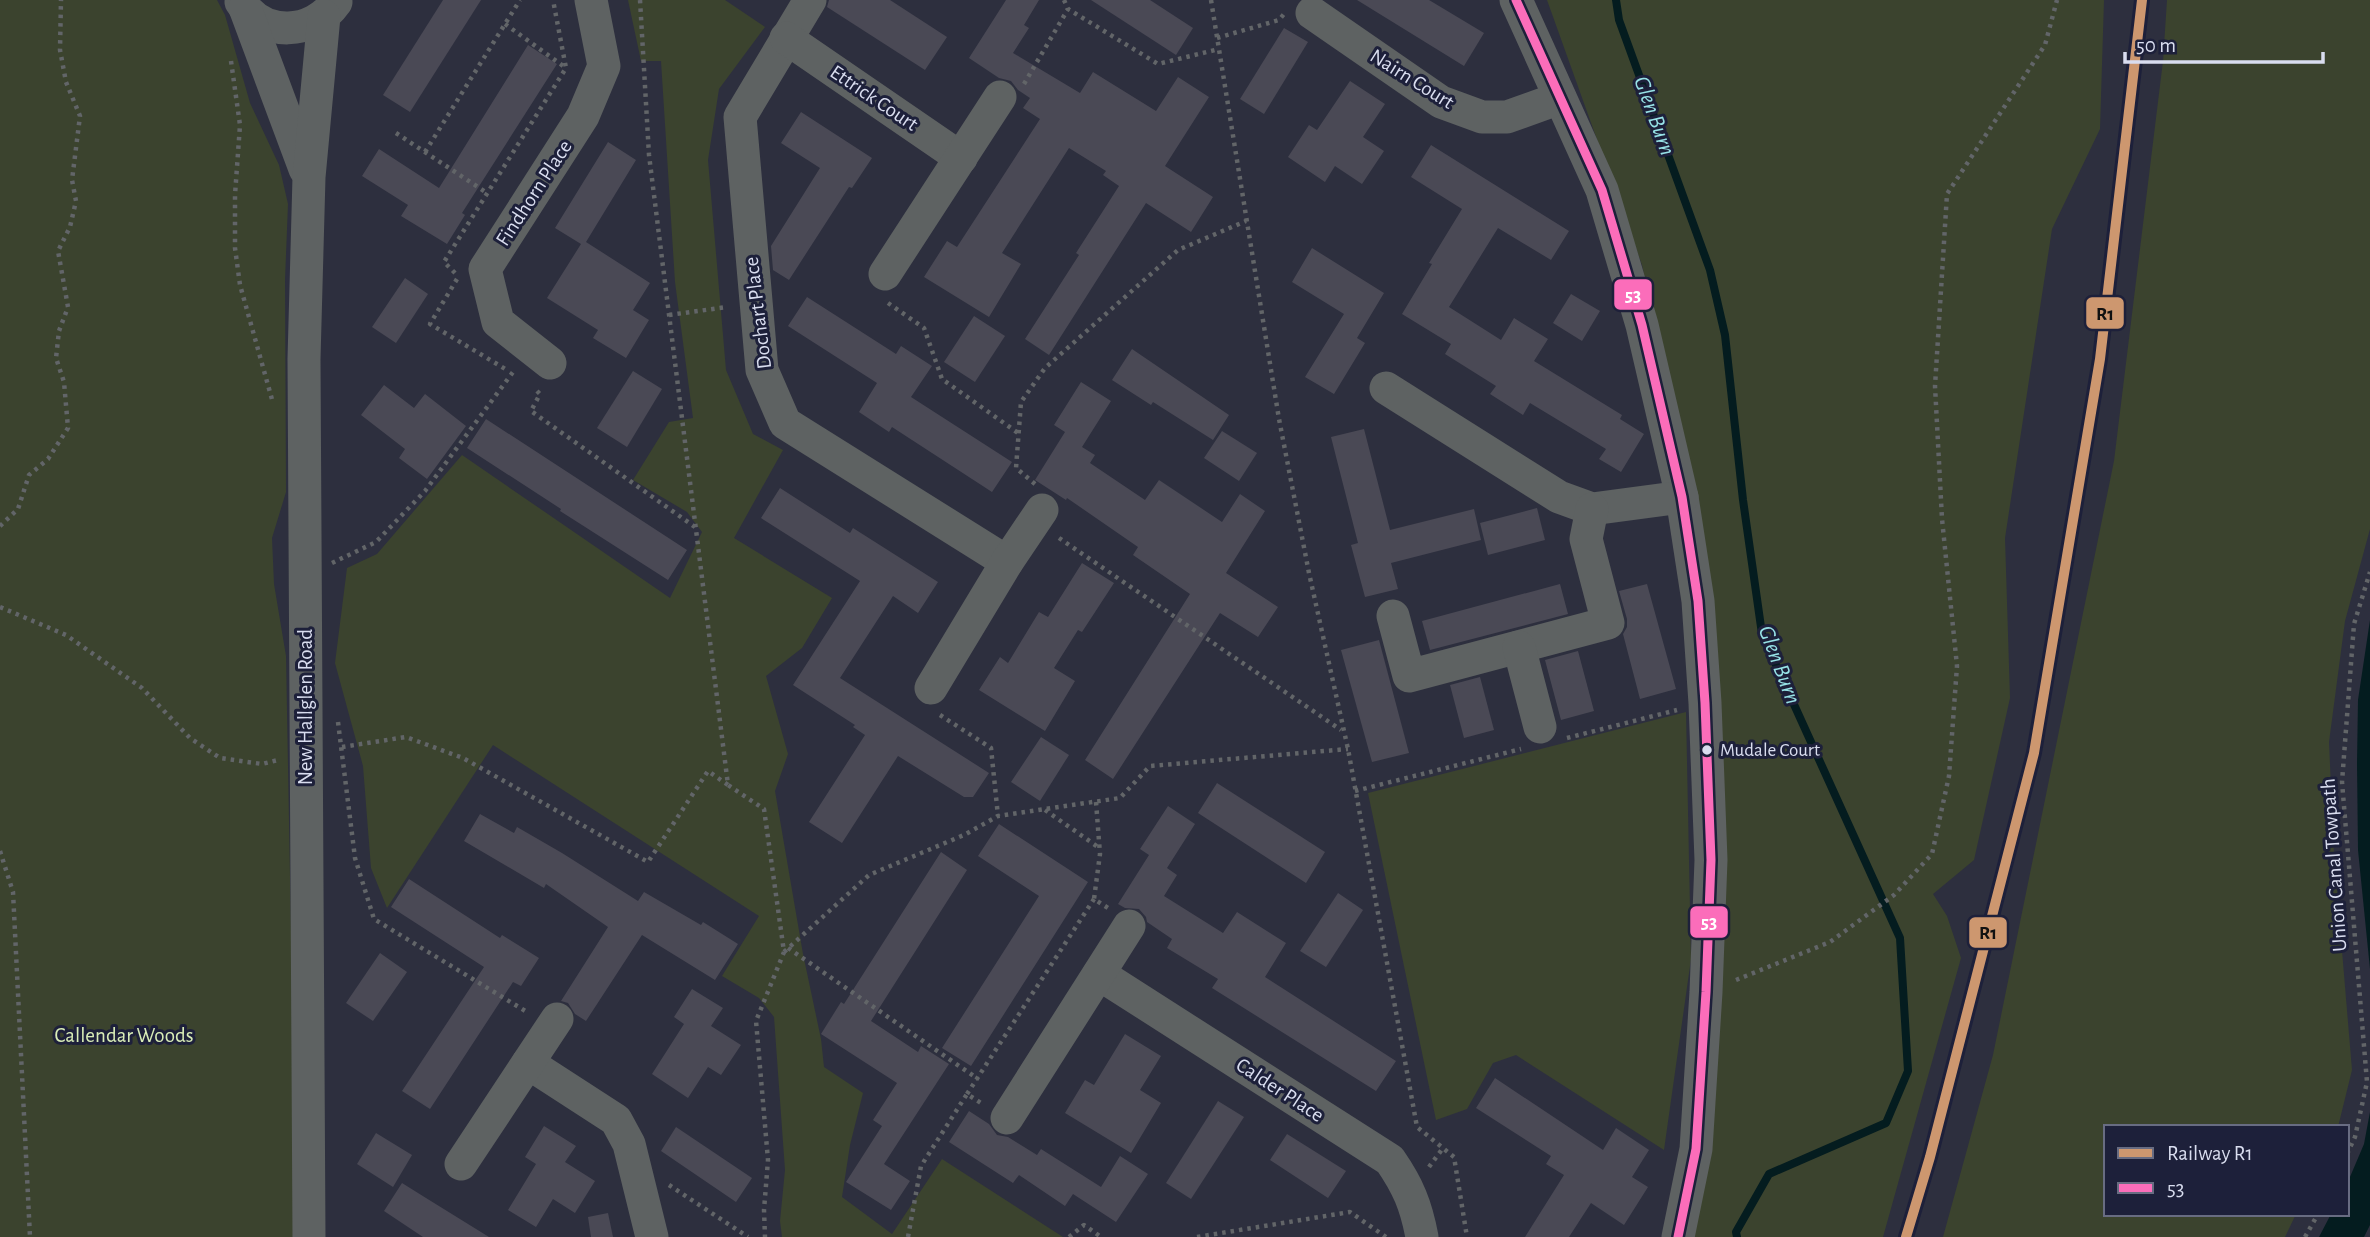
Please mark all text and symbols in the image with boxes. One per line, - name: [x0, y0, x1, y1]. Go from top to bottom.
- scale bar: [2125, 21, 2323, 65]
- text: 50 m: [2136, 35, 2176, 56]
- street label: Nairn Court: [1366, 45, 1458, 113]
- street label: Ettrick Court: [826, 61, 922, 135]
- water label: Glen Burn: [1629, 73, 1679, 159]
- street label: Findhorn Place: [492, 136, 576, 250]
- street label: Dochart Place: [741, 256, 775, 370]
- line badge: 53: [1613, 278, 1653, 311]
- text: 53: [1625, 286, 1641, 305]
- line badge: R1: [2085, 296, 2125, 330]
- text: R1: [2096, 305, 2114, 324]
- water label: Glen Burn: [1754, 622, 1804, 708]
- street label: New Hallglen Road: [295, 629, 316, 785]
- place label: Mudale Court: [1720, 741, 1820, 760]
- marker: Mudale Court: [1700, 743, 1714, 757]
- street label: Union Canal Towpath: [2317, 778, 2351, 952]
- line badge: 53: [1689, 905, 1729, 939]
- text: 53: [1701, 913, 1717, 932]
- line badge: R1: [1968, 916, 2008, 949]
- text: R1: [1979, 924, 1997, 943]
- park label: Callendar Woods: [54, 1025, 194, 1046]
- street label: Calder Place: [1232, 1054, 1328, 1126]
- legend: [2104, 1125, 2349, 1216]
- text: Railway R1: [2167, 1143, 2253, 1164]
- text: 53: [2167, 1178, 2184, 1199]

